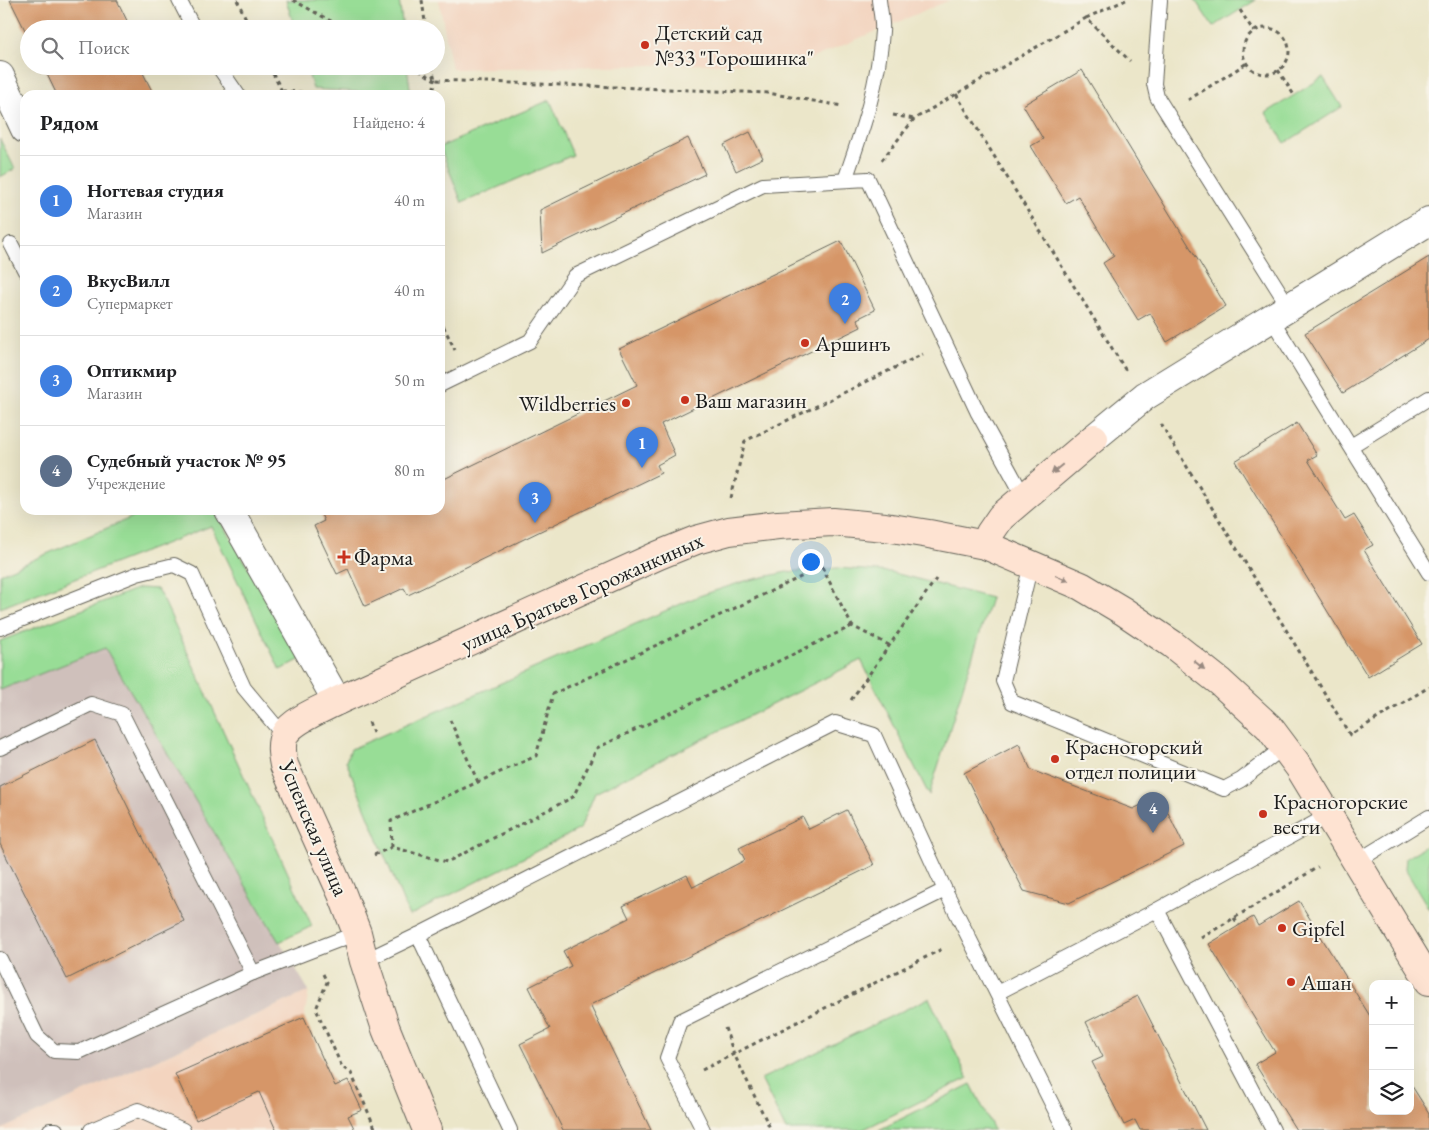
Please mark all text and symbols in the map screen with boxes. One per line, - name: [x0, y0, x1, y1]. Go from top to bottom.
- place label: Детский сад №33 "Горошинка": [655, 18, 814, 72]
- search box: [20, 20, 445, 75]
- icon: search: [38, 34, 66, 62]
- text: Поиск: [78, 35, 130, 60]
- marker: Детский сад №33 "Горошинка": [639, 39, 651, 51]
- text: Рядом: [40, 109, 99, 136]
- text: Найдено: 4: [353, 112, 425, 133]
- text: Ногтевая студия: [87, 178, 224, 203]
- text: 1: [52, 190, 60, 211]
- text: 40 m: [394, 190, 425, 211]
- text: Магазин: [87, 203, 142, 224]
- text: ВкусВилл: [87, 268, 170, 293]
- text: 2: [52, 280, 60, 301]
- text: 40 m: [394, 280, 425, 301]
- pin: 2: [829, 283, 861, 324]
- text: Супермаркет: [87, 293, 173, 314]
- place label: Аршинъ: [814, 329, 890, 358]
- marker: Аршинъ: [799, 337, 811, 349]
- text: Оптикмир: [87, 358, 177, 383]
- text: 3: [52, 370, 60, 391]
- text: 50 m: [394, 370, 425, 391]
- text: Магазин: [87, 383, 142, 404]
- place label: Ваш магазин: [695, 386, 807, 415]
- place label: Wildberries: [519, 389, 616, 418]
- marker: Ваш магазин: [679, 394, 691, 406]
- marker: Wildberries: [620, 397, 632, 409]
- pin: 1: [626, 427, 658, 468]
- text: Судебный участок № 95: [87, 448, 287, 473]
- text: 4: [52, 460, 60, 481]
- text: 80 m: [394, 460, 425, 481]
- one-way arrow: [1051, 464, 1064, 475]
- text: Учреждение: [87, 473, 165, 494]
- pin: 3: [519, 482, 551, 523]
- street label: улица Братьев Горожанкиных: [456, 525, 708, 659]
- place label: Фарма: [354, 543, 414, 572]
- your location: [798, 549, 824, 575]
- marker: Фарма: [338, 551, 350, 563]
- one-way arrow: [1055, 574, 1069, 582]
- one-way arrow: [1192, 660, 1205, 671]
- place label: Красногорский отдел полиции: [1065, 732, 1203, 786]
- marker: Красногорский отдел полиции: [1049, 753, 1061, 765]
- street label: Успенская улица: [272, 755, 356, 900]
- place label: Красногорские вести: [1273, 787, 1408, 841]
- pin: 4: [1137, 792, 1169, 833]
- marker: Красногорские вести: [1257, 808, 1269, 820]
- place label: Gipfel: [1292, 914, 1345, 943]
- marker: Gipfel: [1276, 922, 1288, 934]
- place label: Ашан: [1300, 968, 1352, 997]
- marker: Ашан: [1285, 976, 1297, 988]
- map controls: [1369, 980, 1414, 1115]
- button: +: [1369, 980, 1414, 1025]
- button: −: [1369, 1025, 1414, 1070]
- button: layers: [1369, 1070, 1414, 1115]

